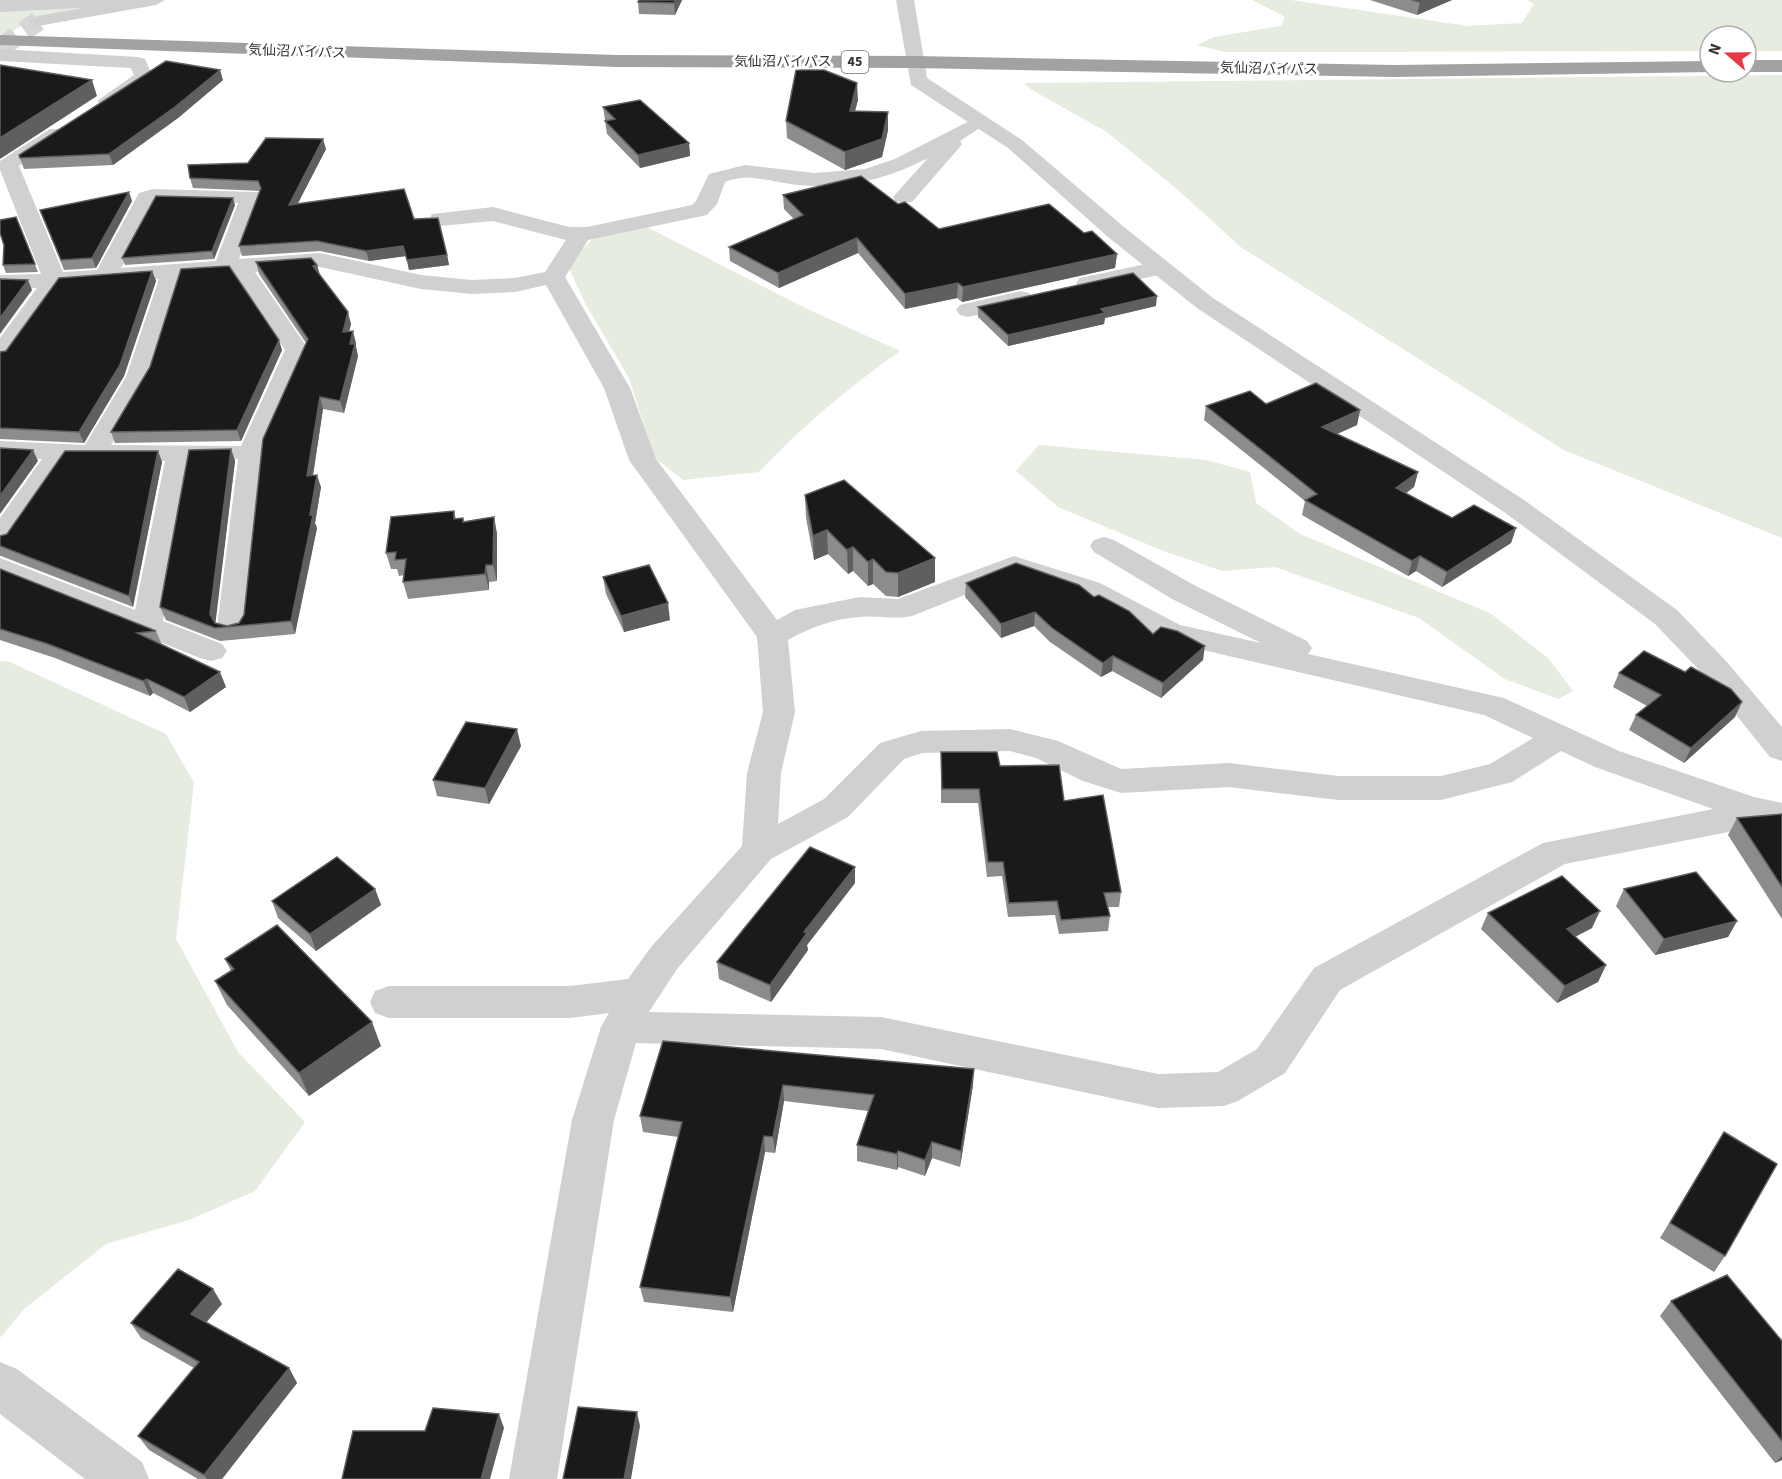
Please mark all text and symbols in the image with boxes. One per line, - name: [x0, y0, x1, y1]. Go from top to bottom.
- north arrow: [1698, 24, 1758, 84]
- street label: 気仙沼バイパス: [248, 40, 346, 64]
- text: N: [1703, 40, 1727, 58]
- road number: 45: [842, 51, 868, 73]
- street label: 気仙沼バイパス: [734, 52, 832, 72]
- street label: 気仙沼バイパス: [1220, 58, 1318, 80]

